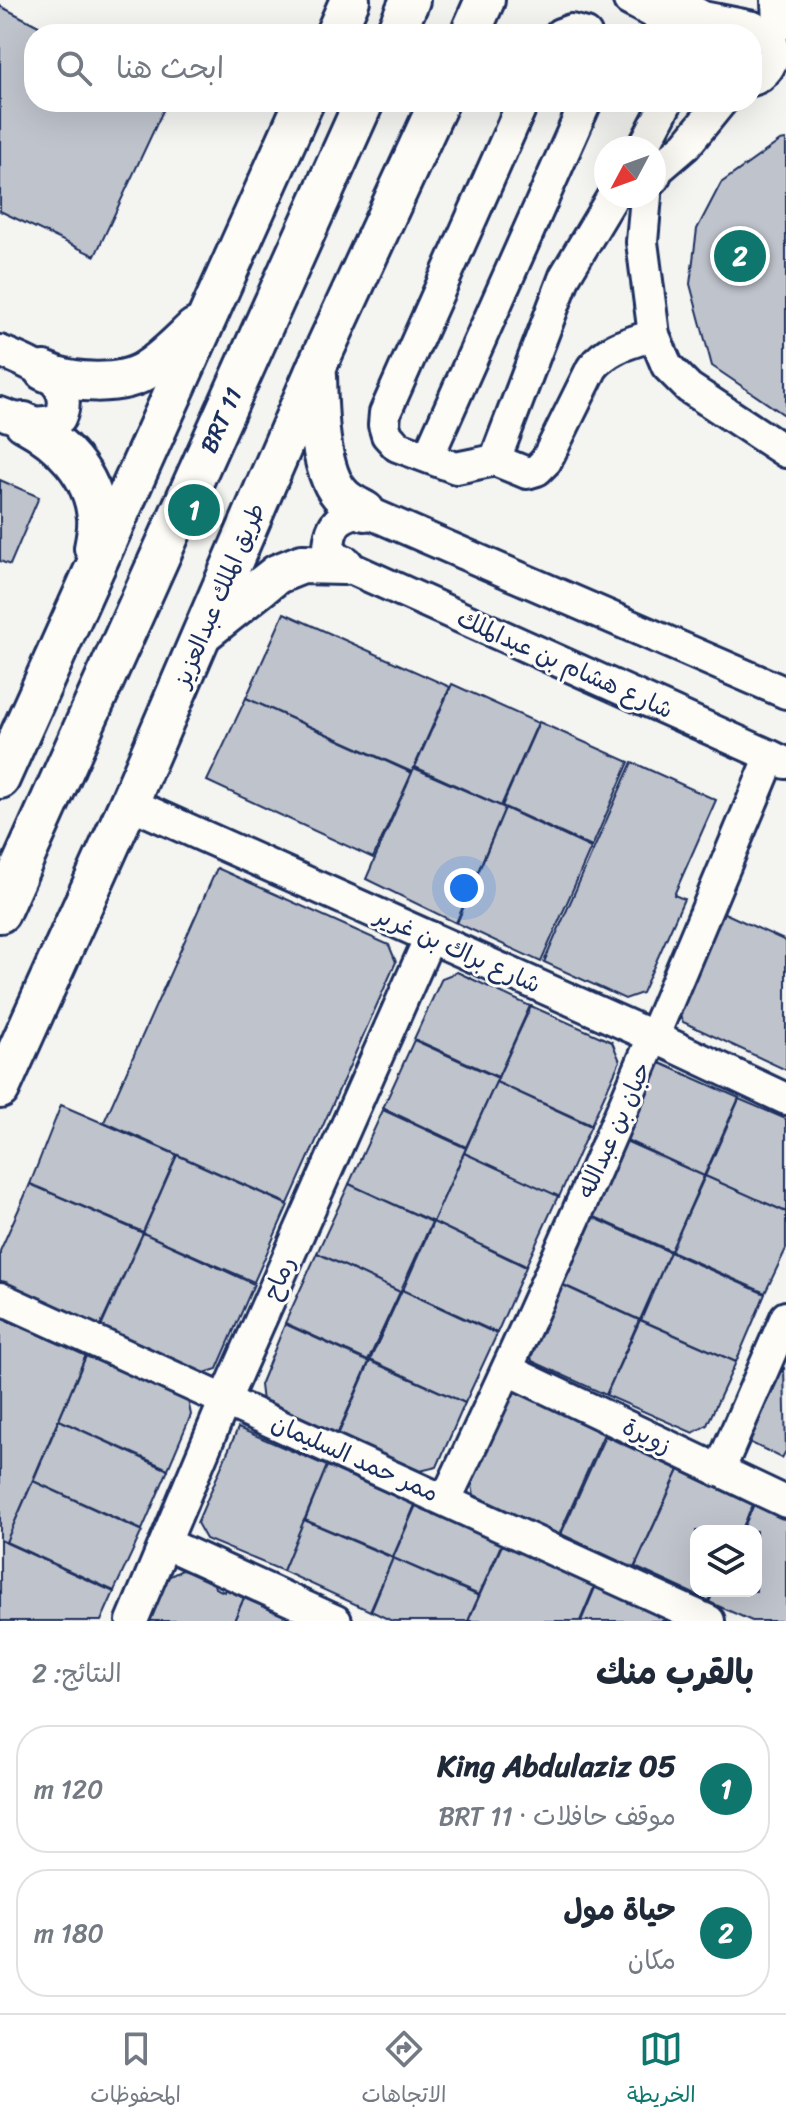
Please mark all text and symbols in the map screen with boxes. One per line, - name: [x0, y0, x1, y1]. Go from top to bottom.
- search box: [24, 24, 762, 112]
- text: ابحث هنا: [116, 41, 224, 95]
- icon: search: [52, 46, 96, 90]
- north arrow: [594, 136, 666, 208]
- pin: 2: [714, 226, 766, 286]
- street label: BRT 11: [188, 381, 254, 460]
- pin: 1: [168, 480, 220, 540]
- street label: طريق الملك عبدالعزيز: [160, 496, 277, 696]
- street label: شارع هشام بن عبدالملك: [450, 597, 680, 731]
- your location: [444, 868, 484, 908]
- street label: شارع براك بن غرير: [367, 894, 548, 1005]
- street label: حبان بن عبدالله: [565, 1055, 663, 1205]
- street label: رماح: [251, 1249, 307, 1307]
- street label: ممر حمد السليمان: [264, 1402, 446, 1514]
- street label: زويرة: [615, 1406, 679, 1466]
- map controls: [690, 1525, 762, 1597]
- button: layers: [690, 1525, 762, 1597]
- text: بالقرب منك: [596, 1643, 754, 1703]
- text: النتائج: 2: [32, 1650, 122, 1696]
- text: King Abdulaziz 05: [437, 1739, 676, 1793]
- text: 120 m: [34, 1766, 103, 1812]
- text: 1: [720, 1766, 732, 1812]
- text: موقف حافلات · BRT 11: [438, 1793, 676, 1839]
- text: حياة مول: [563, 1883, 676, 1937]
- text: 180 m: [34, 1910, 104, 1956]
- text: 2: [719, 1910, 734, 1956]
- text: مكان: [628, 1937, 676, 1983]
- tab: المحفوظات: [90, 2027, 181, 2114]
- tab: الاتجاهات: [362, 2027, 446, 2114]
- tab: الخريطة: [627, 2027, 696, 2114]

